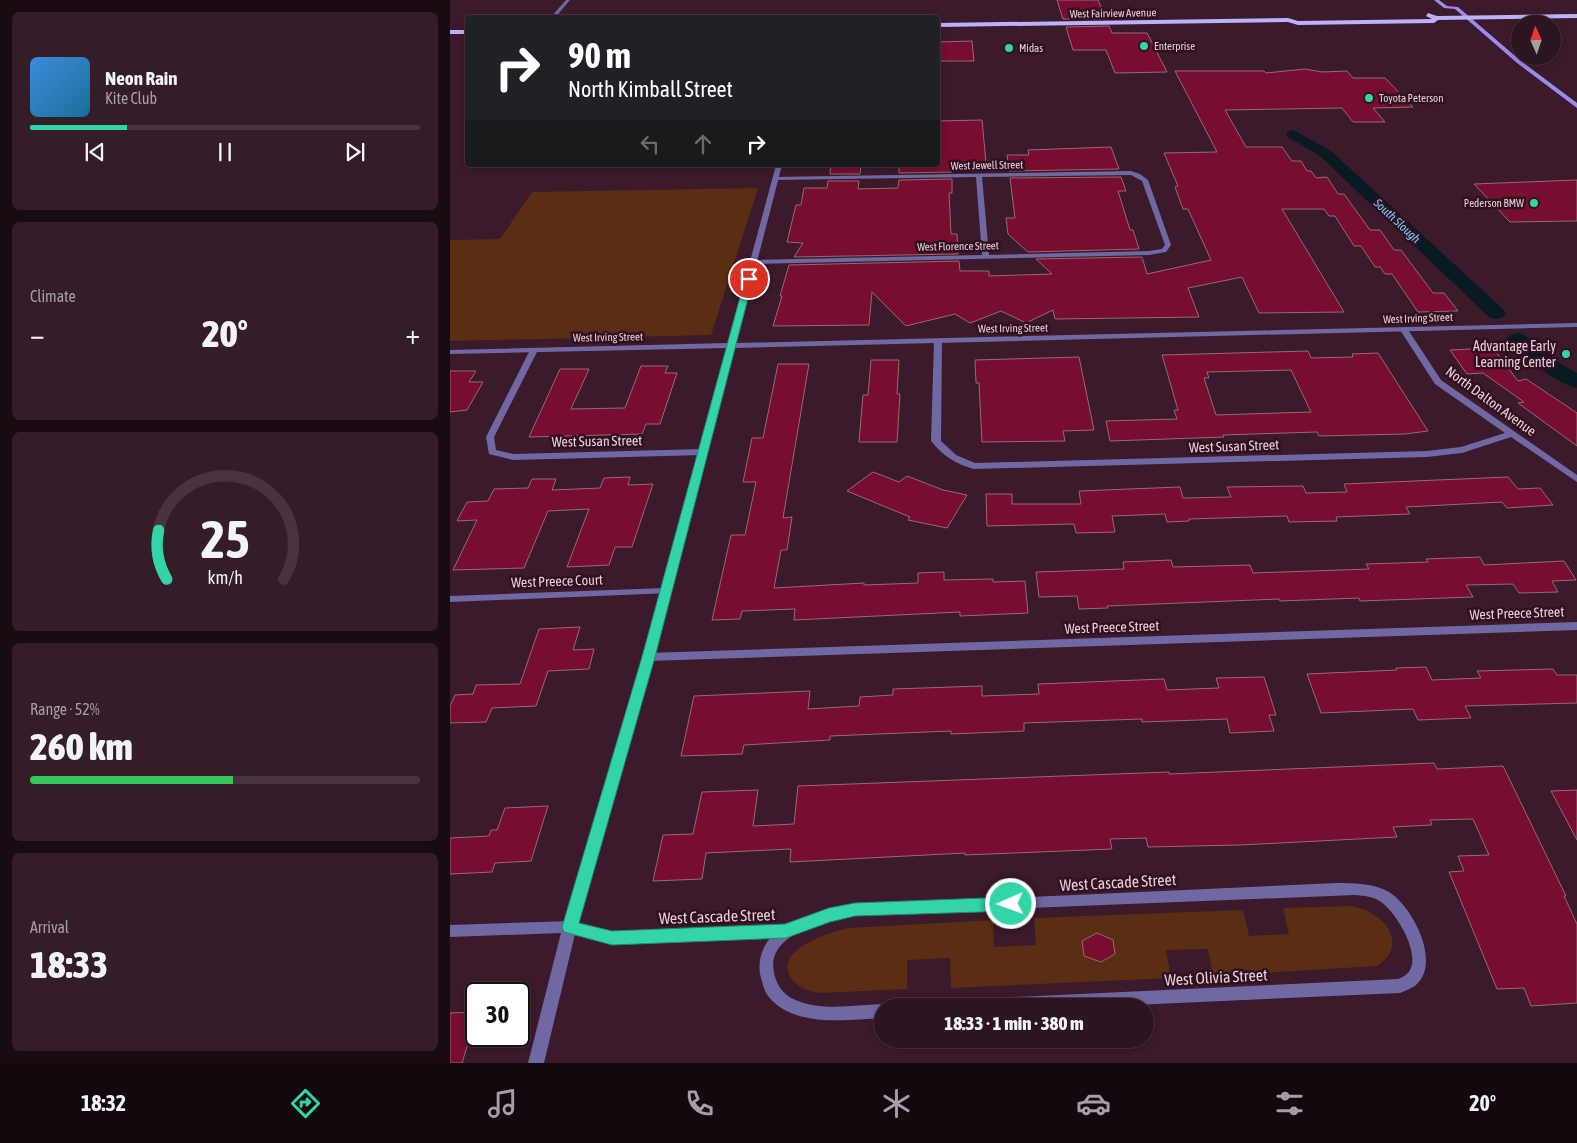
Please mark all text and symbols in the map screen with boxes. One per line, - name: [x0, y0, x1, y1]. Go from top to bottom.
- street label: West Fairview Avenue: [1070, 6, 1156, 20]
- north arrow: [1511, 15, 1561, 65]
- map controls: [1511, 15, 1561, 65]
- icon: right: [485, 35, 550, 100]
- text: 90 m: [568, 35, 631, 75]
- marker: Enterprise: [1138, 40, 1150, 52]
- place label: Enterprise: [1154, 40, 1195, 52]
- marker: Midas: [1003, 42, 1015, 54]
- place label: Midas: [1019, 42, 1043, 54]
- text: Neon Rain: [105, 67, 177, 89]
- text: North Kimball Street: [568, 76, 733, 102]
- text: Kite Club: [105, 89, 157, 107]
- marker: Toyota Peterson: [1363, 92, 1375, 104]
- place label: Toyota Peterson: [1379, 92, 1444, 104]
- icon: left: [636, 130, 664, 158]
- icon: ahead: [689, 130, 717, 158]
- icon: right: [742, 130, 770, 158]
- icon: previous: [81, 138, 109, 166]
- icon: pause: [211, 138, 239, 166]
- icon: next: [341, 138, 369, 166]
- street label: West Jewell Street: [951, 158, 1023, 172]
- water label: South Slough: [1370, 195, 1423, 246]
- place label: Pederson BMW: [1464, 197, 1524, 209]
- marker: Pederson BMW: [1528, 197, 1540, 209]
- street label: West Florence Street: [917, 239, 999, 253]
- pin: [728, 258, 770, 300]
- icon: arrive: [735, 265, 763, 293]
- text: Climate: [30, 287, 76, 305]
- street label: West Irving Street: [1383, 311, 1453, 325]
- text: 20°: [202, 312, 248, 355]
- text: −: [30, 318, 45, 350]
- text: +: [405, 318, 420, 350]
- street label: West Irving Street: [978, 321, 1048, 335]
- street label: West Irving Street: [573, 330, 643, 344]
- place label: Advantage Early Learning Center: [1473, 338, 1557, 370]
- marker: Advantage Early Learning Center: [1560, 348, 1572, 360]
- street label: North Dalton Avenue: [1443, 363, 1539, 439]
- street label: West Susan Street: [552, 432, 642, 450]
- street label: West Susan Street: [1188, 436, 1280, 456]
- text: 25: [201, 509, 249, 569]
- text: km/h: [207, 567, 243, 588]
- street label: West Preece Court: [511, 571, 603, 591]
- street label: West Preece Street: [1469, 603, 1565, 623]
- street label: West Preece Street: [1064, 617, 1160, 637]
- text: Range · 52%: [30, 700, 100, 718]
- text: 260 km: [30, 725, 133, 768]
- street label: West Cascade Street: [1059, 870, 1177, 894]
- position arrow: [984, 877, 1036, 929]
- street label: West Cascade Street: [658, 905, 776, 927]
- text: Arrival: [30, 918, 69, 936]
- text: 18:33: [30, 943, 108, 986]
- street label: West Olivia Street: [1164, 965, 1268, 989]
- speed limit sign: 30: [465, 982, 530, 1047]
- text: 18:33 · 1 min · 380 m: [944, 1012, 1084, 1034]
- icon: directions: [288, 1086, 323, 1121]
- icon: music: [485, 1086, 520, 1121]
- icon: phone: [682, 1086, 717, 1121]
- icon: climate: [879, 1086, 914, 1121]
- icon: car: [1076, 1086, 1111, 1121]
- icon: filters: [1272, 1086, 1307, 1121]
- text: 18:32: [81, 1090, 126, 1116]
- text: 20°: [1469, 1090, 1496, 1116]

